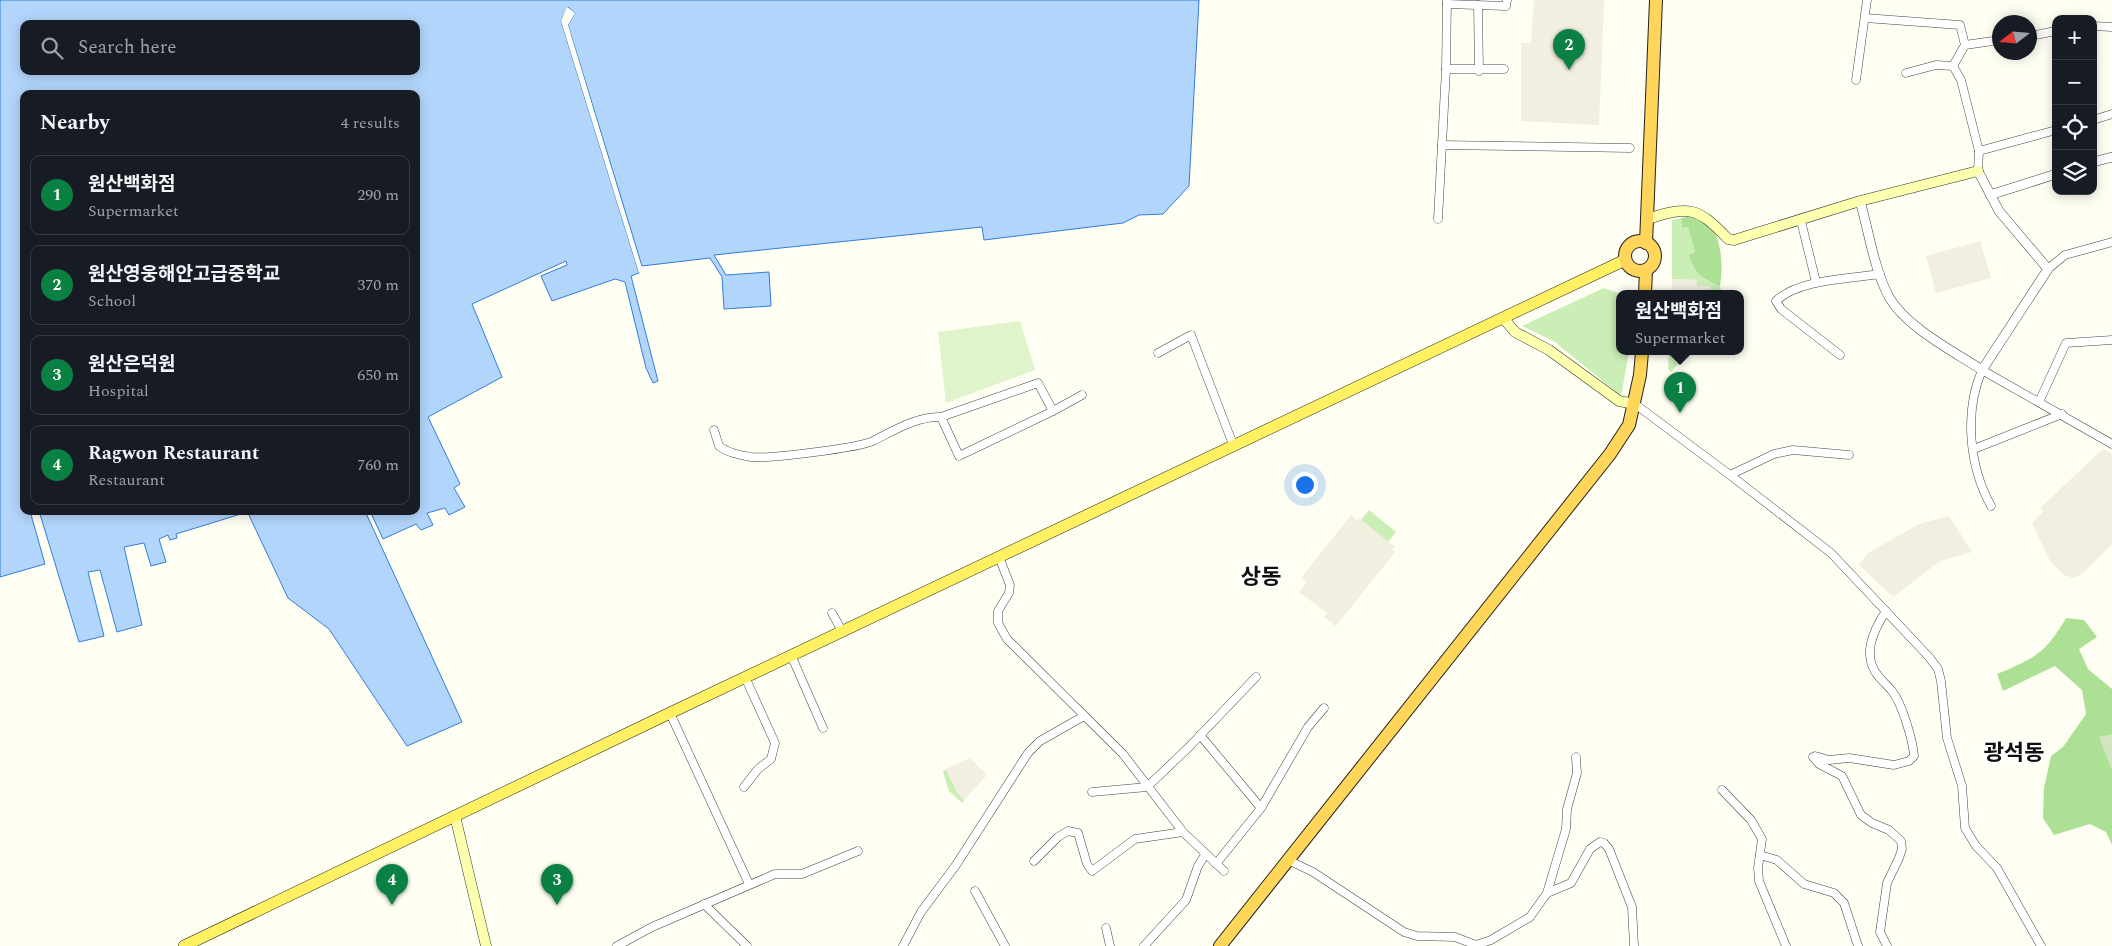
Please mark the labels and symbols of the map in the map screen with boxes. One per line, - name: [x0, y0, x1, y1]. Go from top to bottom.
- north arrow: [1992, 15, 2037, 60]
- pin: 2: [1553, 29, 1585, 70]
- pin: 1: [1664, 372, 1696, 413]
- your location: [1292, 472, 1318, 498]
- district label: 상동: [1241, 561, 1281, 594]
- district label: 광석동: [1984, 737, 2044, 770]
- pin: 4: [376, 864, 408, 905]
- pin: 3: [541, 864, 573, 905]

